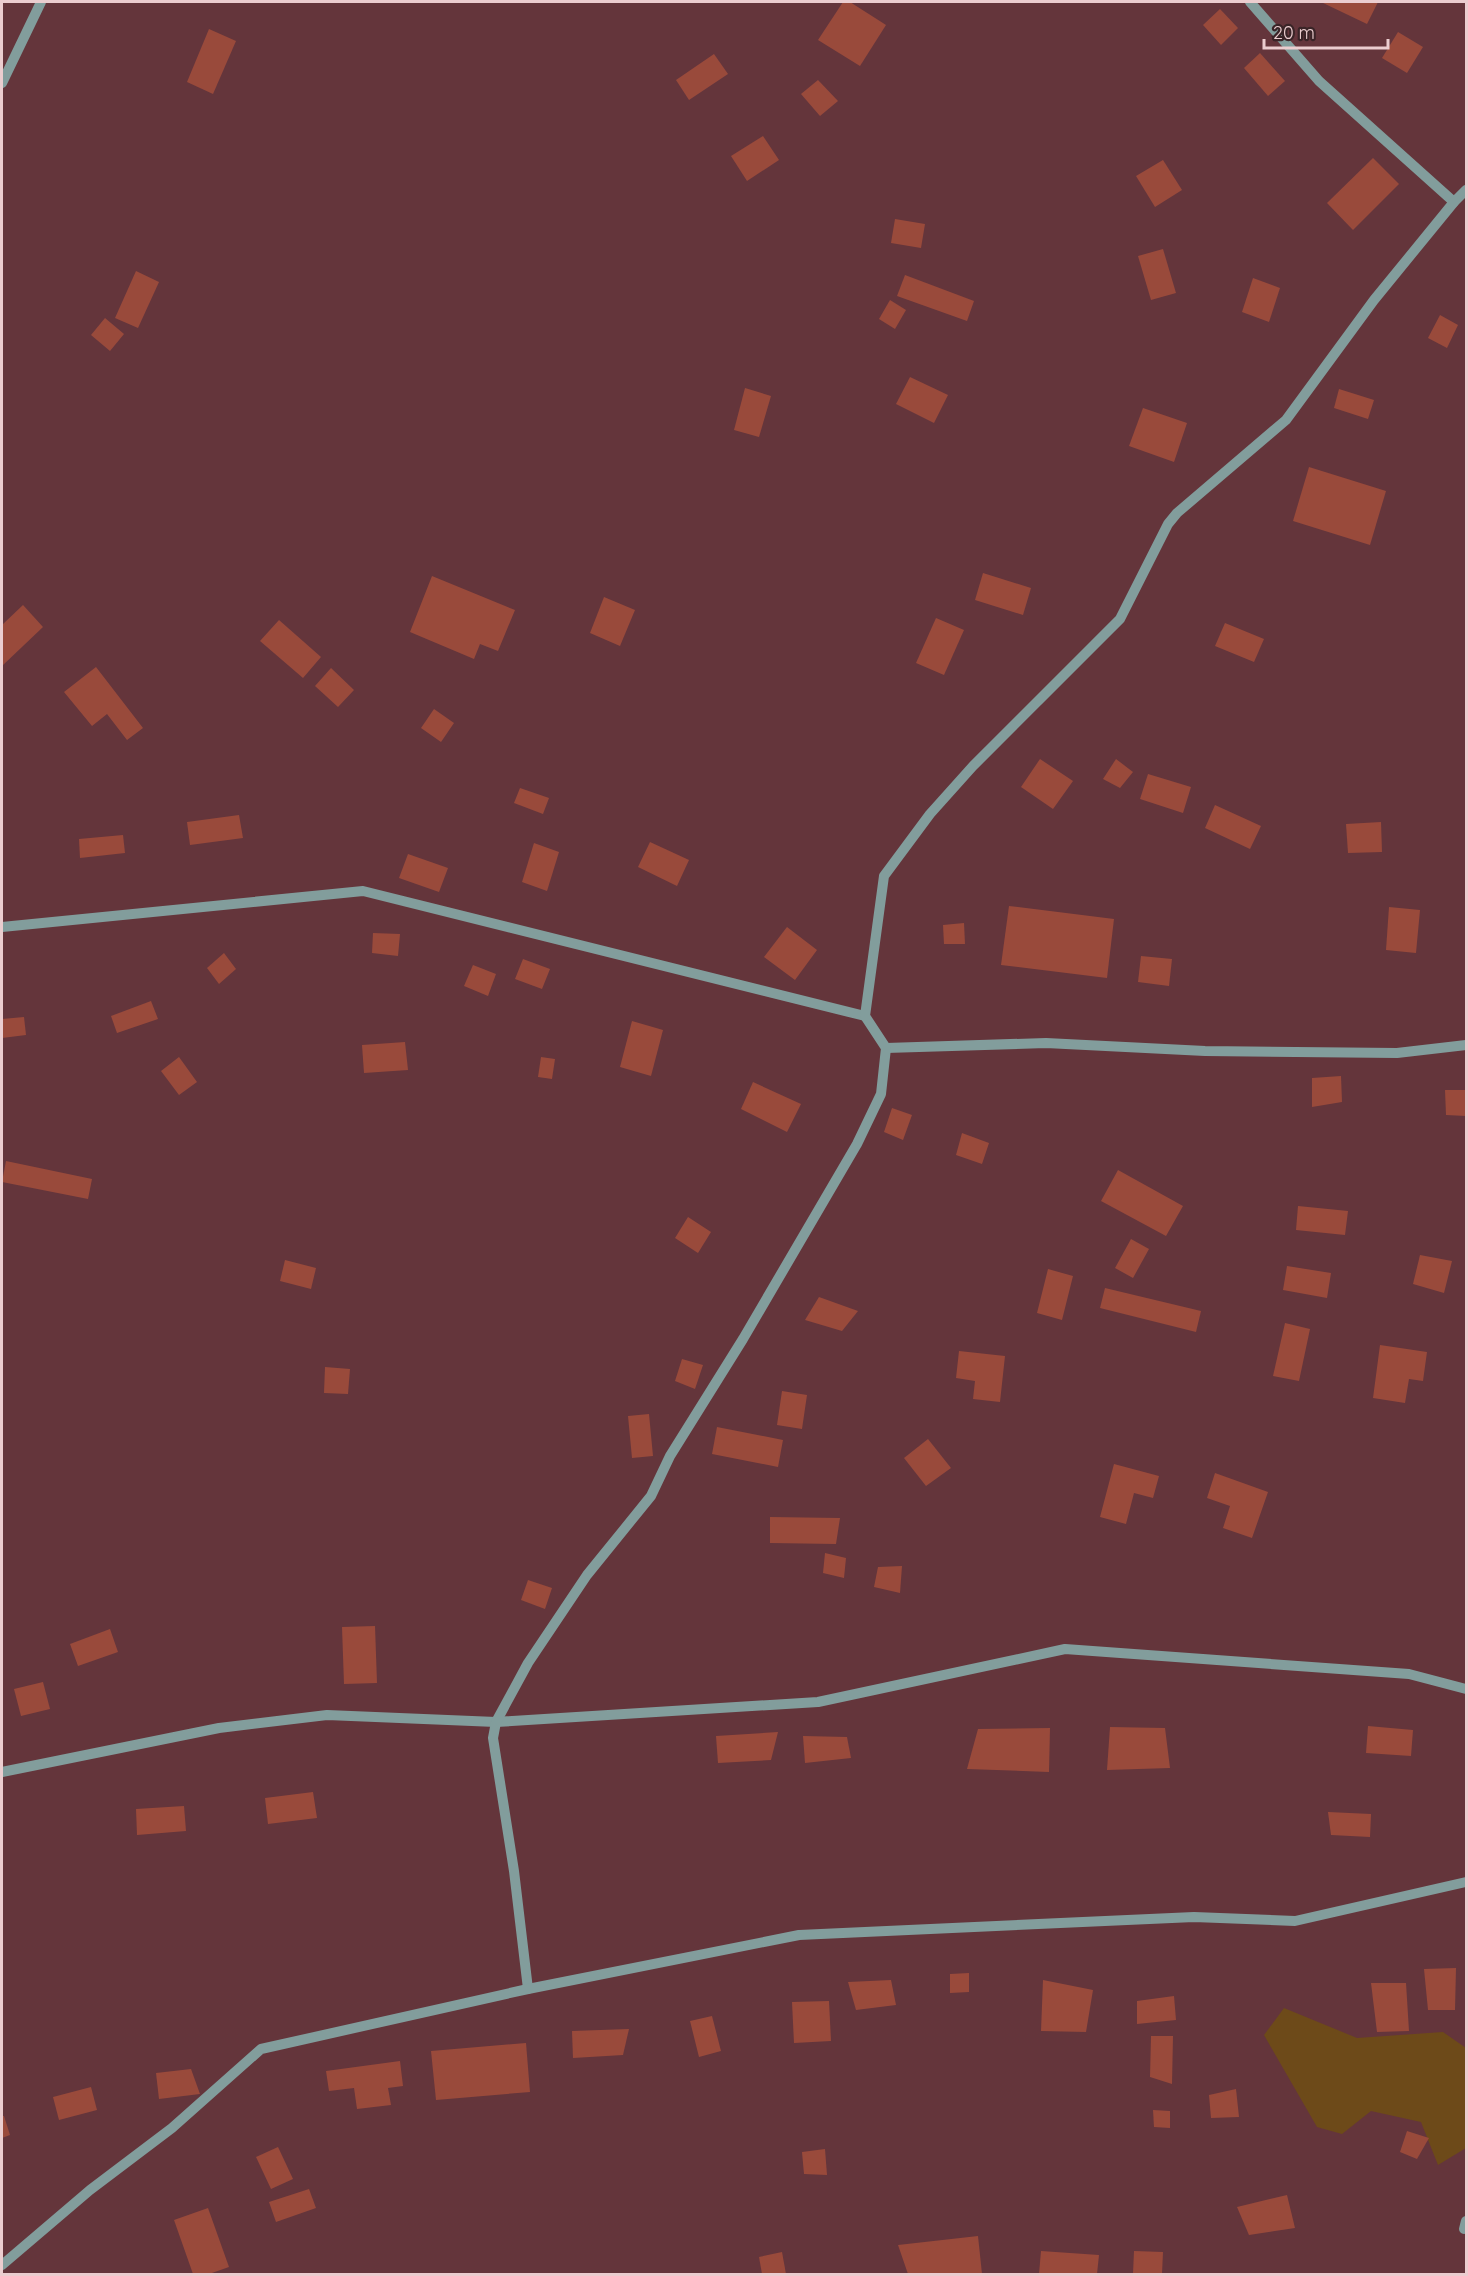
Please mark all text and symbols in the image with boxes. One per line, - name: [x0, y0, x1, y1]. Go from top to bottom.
- scale bar: [1264, 12, 1388, 50]
- text: 20 m: [1273, 21, 1315, 44]

